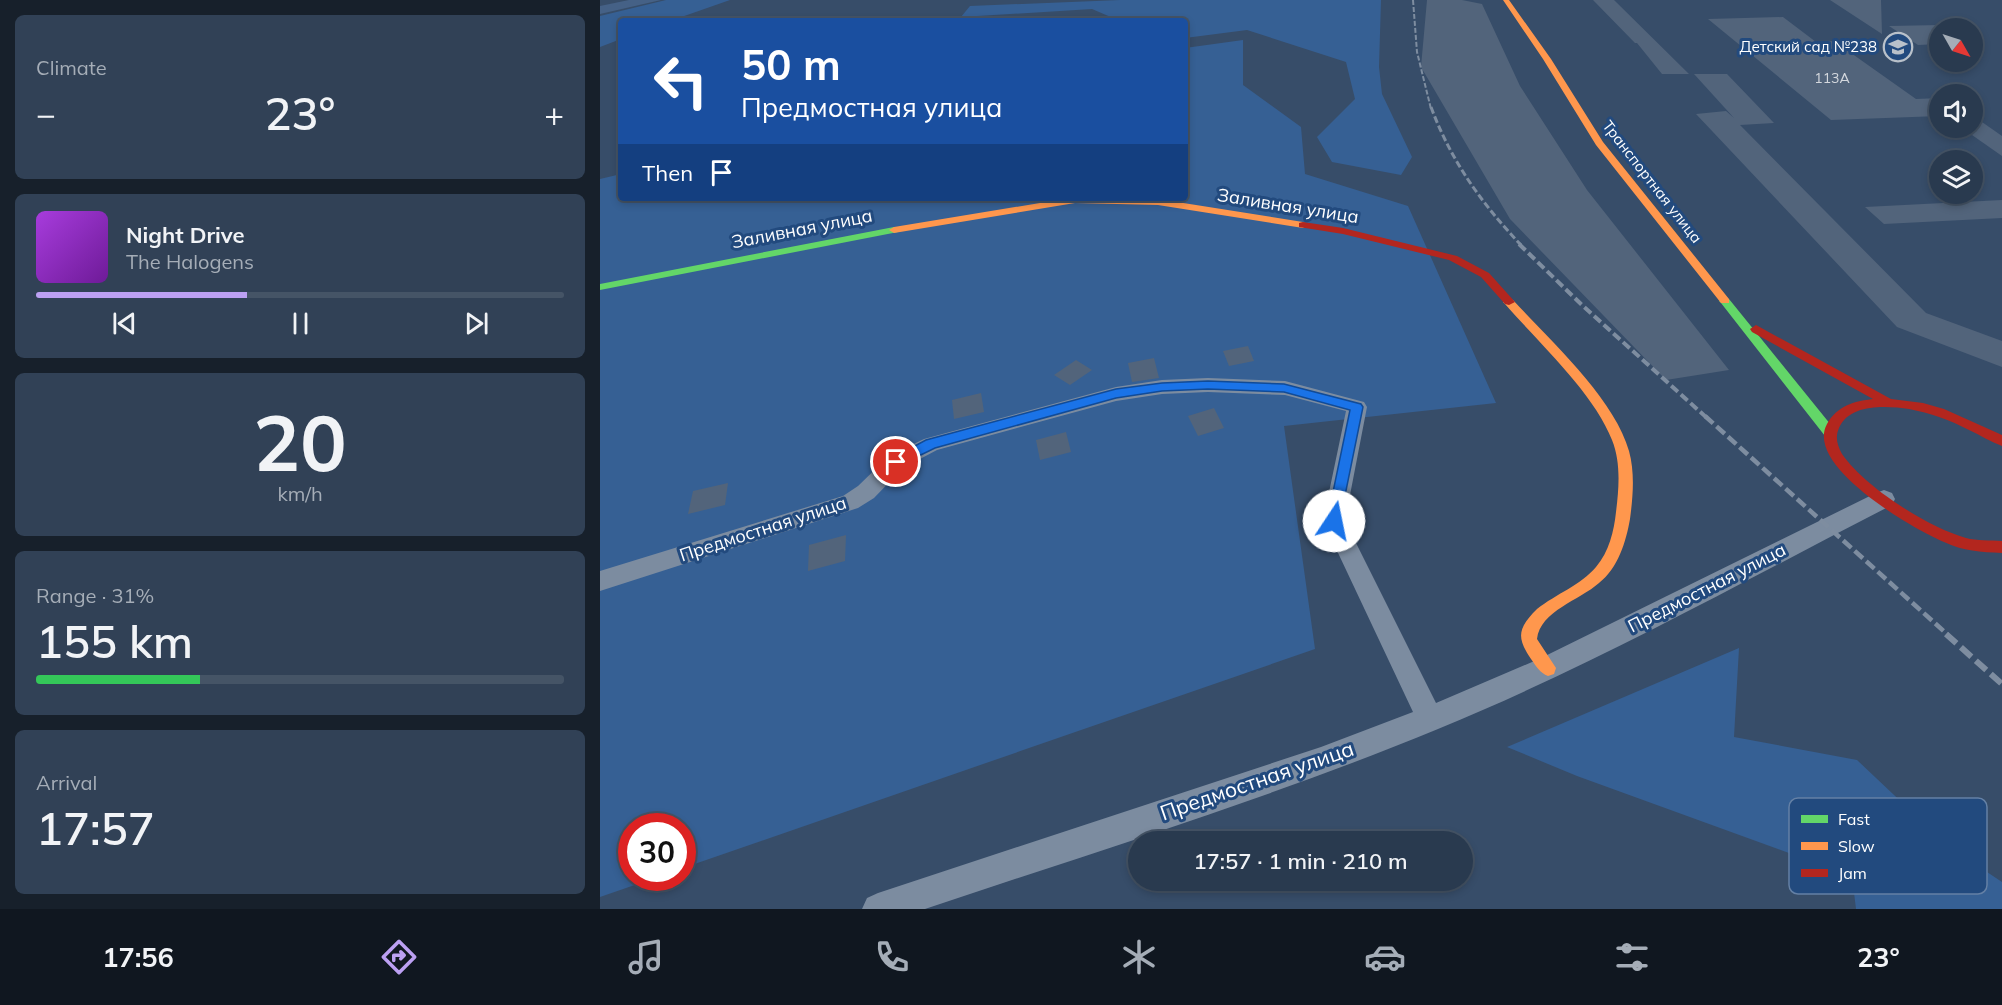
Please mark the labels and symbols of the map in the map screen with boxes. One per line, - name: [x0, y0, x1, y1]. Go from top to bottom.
- north arrow: [1929, 18, 1983, 72]
- school or university icon: Детский сад №238: [1882, 31, 1914, 63]
- place label: Детский сад №238: [1739, 37, 1877, 56]
- house number: 113А: [1814, 69, 1850, 87]
- street label: Транспортная улица: [1599, 117, 1706, 247]
- street label: Заливная улица: [1216, 183, 1360, 228]
- street label: Заливная улица: [730, 204, 874, 253]
- pin: [870, 436, 921, 487]
- position arrow: [1302, 489, 1366, 553]
- street label: Предмостная улица: [676, 491, 849, 566]
- street label: Предмостная улица: [1624, 538, 1790, 637]
- street label: Предмостная улица: [1156, 735, 1357, 825]
- legend: [1789, 798, 1987, 894]
- text: Fast: [1838, 809, 1870, 829]
- speed limit sign: 30: [618, 813, 696, 891]
- text: Slow: [1838, 836, 1875, 856]
- text: Jam: [1838, 863, 1867, 883]

